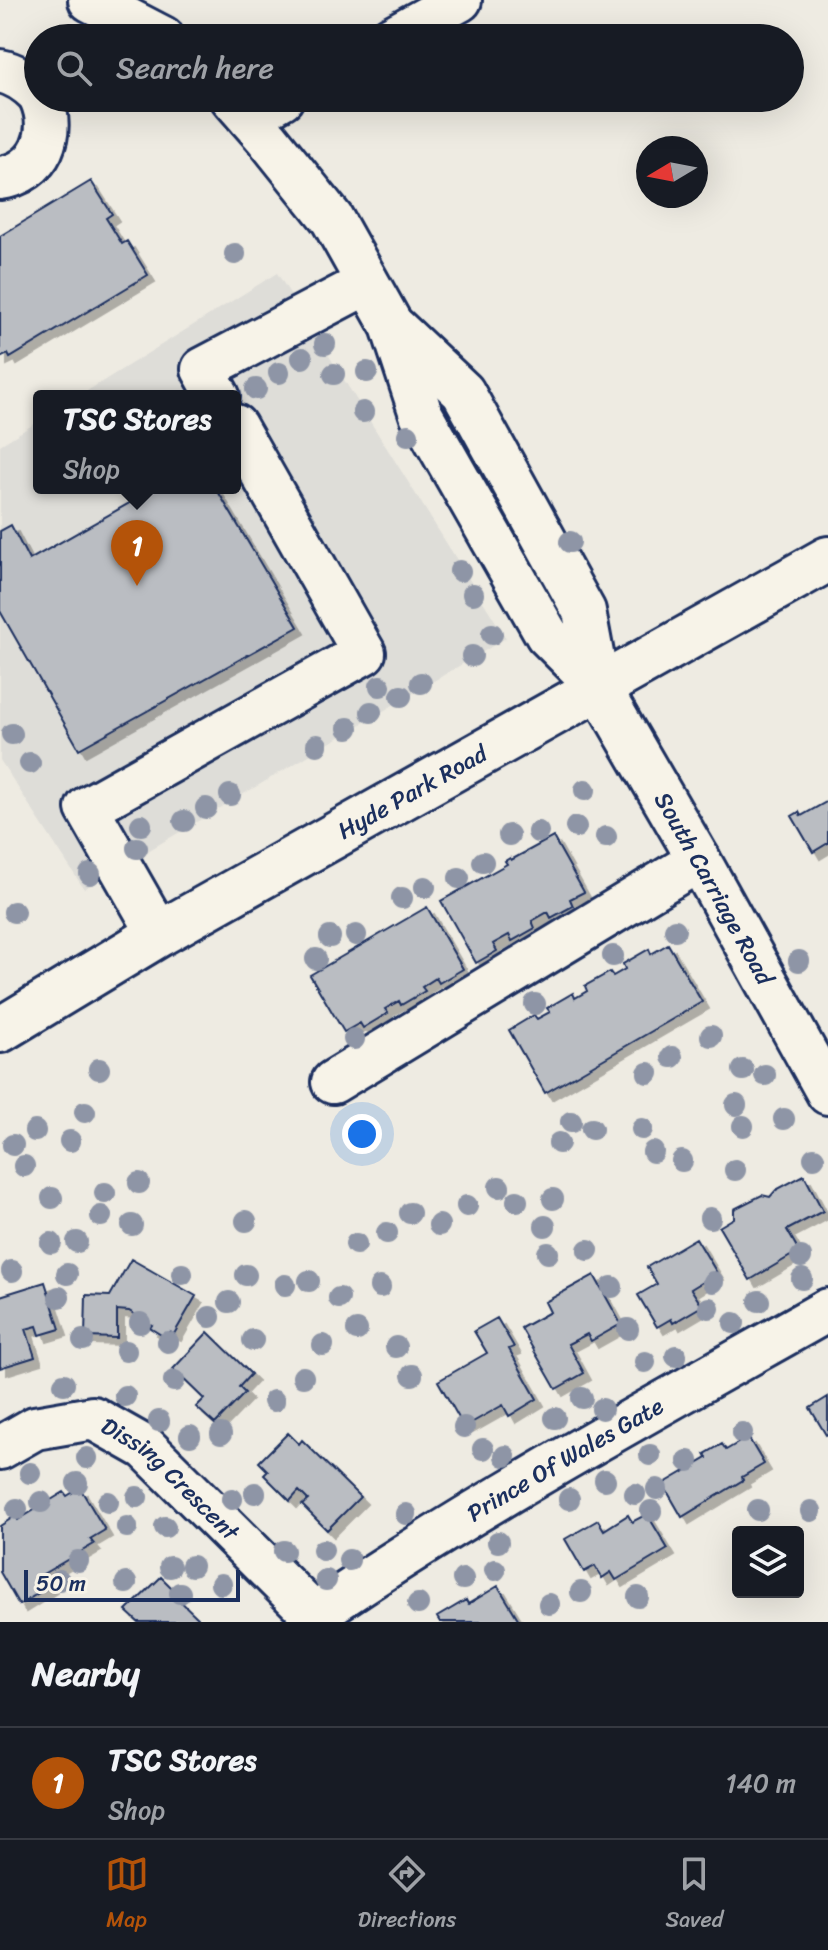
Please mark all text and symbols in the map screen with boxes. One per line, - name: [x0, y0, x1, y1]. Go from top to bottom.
- search box: [24, 24, 804, 112]
- text: Search here: [116, 41, 274, 95]
- icon: search: [52, 46, 96, 90]
- north arrow: [636, 136, 708, 208]
- popup: [33, 390, 241, 494]
- text: TSC Stores: [63, 392, 211, 446]
- text: Shop: [63, 446, 120, 492]
- pin: 1: [111, 520, 163, 586]
- street label: Hyde Park Road: [329, 732, 496, 851]
- street label: South Carriage Road: [643, 784, 786, 994]
- your location: [342, 1114, 382, 1154]
- street label: Prince Of Wales Gate: [458, 1385, 672, 1534]
- street label: Dissing Crescent: [93, 1405, 250, 1552]
- map controls: [732, 1526, 804, 1598]
- button: layers: [732, 1526, 804, 1598]
- text: 50 m: [36, 1564, 86, 1603]
- scale bar: [24, 1566, 240, 1602]
- text: Nearby: [32, 1644, 140, 1704]
- text: TSC Stores: [108, 1733, 256, 1787]
- text: 1: [52, 1760, 64, 1806]
- text: 140 m: [725, 1760, 796, 1806]
- text: Shop: [108, 1787, 165, 1833]
- tab: Map: [105, 1852, 149, 1939]
- tab: Directions: [358, 1852, 456, 1939]
- tab: Saved: [665, 1852, 723, 1939]

